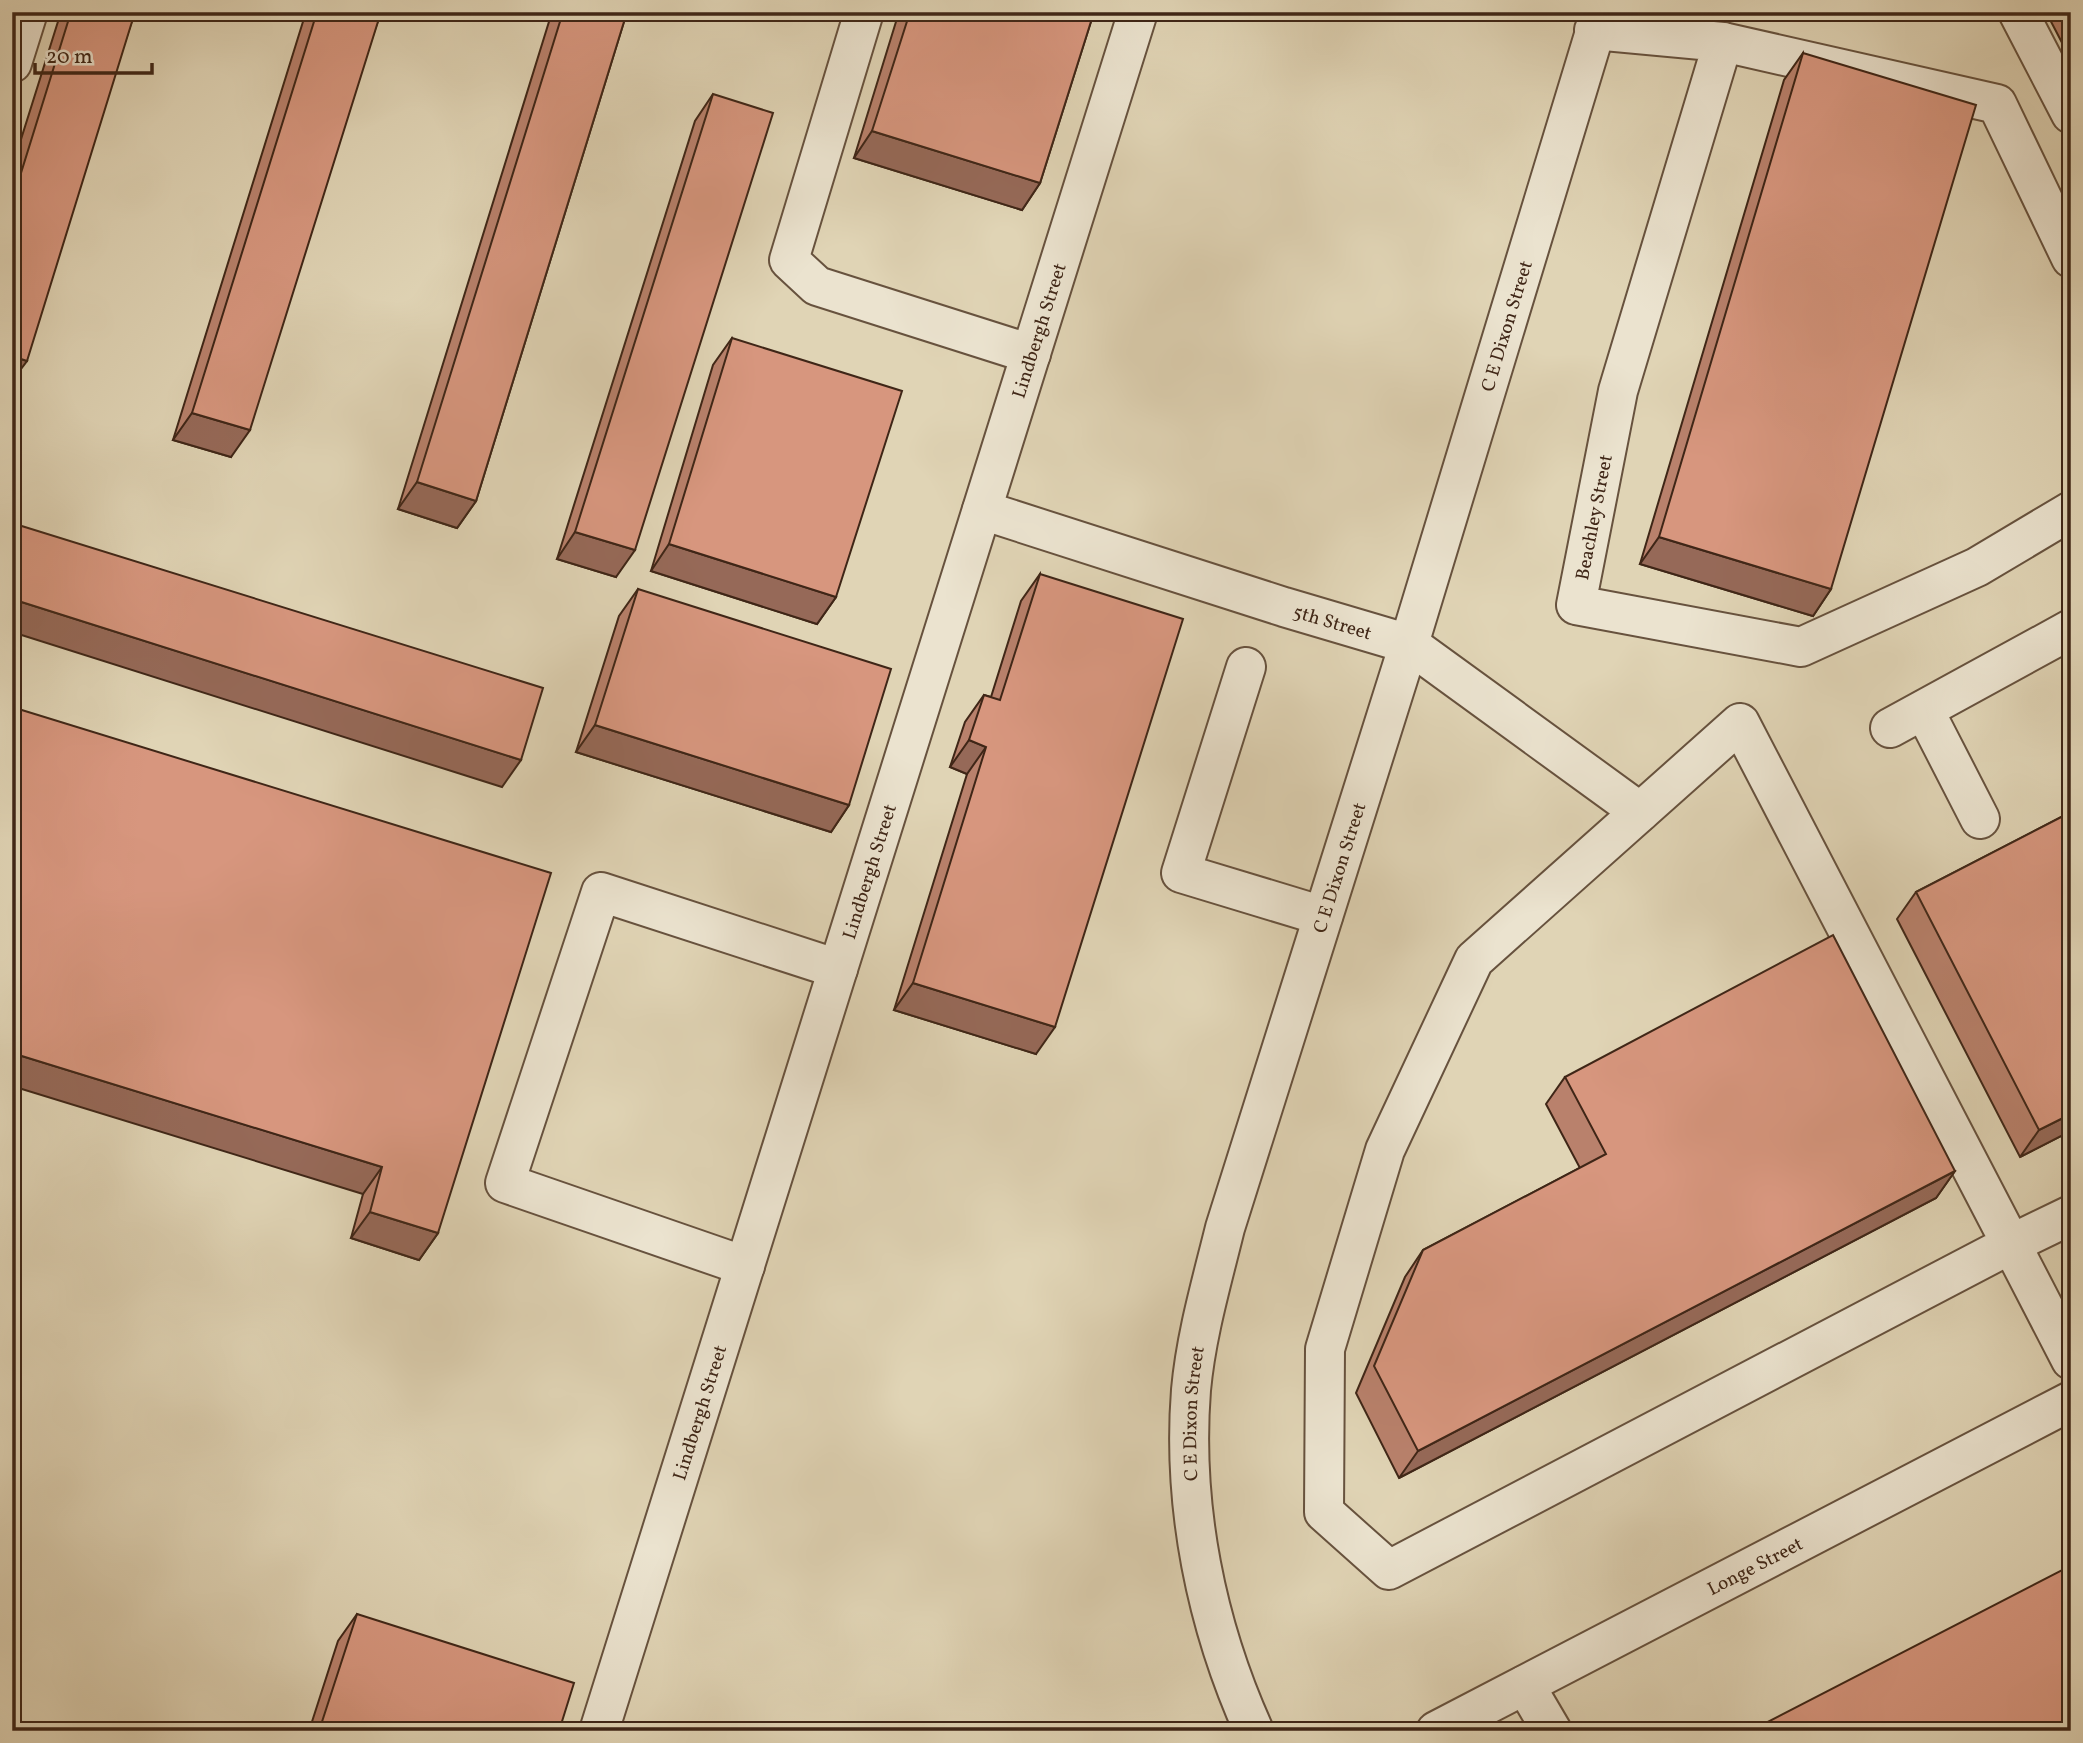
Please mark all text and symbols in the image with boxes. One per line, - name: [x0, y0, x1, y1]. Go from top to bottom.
- scale bar: [35, 32, 152, 76]
- text: 20 m: [46, 43, 92, 72]
- street label: C E Dixon Street: [1475, 257, 1540, 395]
- street label: Lindbergh Street: [1007, 260, 1074, 402]
- street label: Beachley Street: [1570, 452, 1620, 582]
- street label: 5th Street: [1290, 599, 1375, 647]
- street label: C E Dixon Street: [1308, 799, 1373, 937]
- street label: Lindbergh Street: [837, 801, 904, 943]
- street label: Lindbergh Street: [667, 1342, 734, 1484]
- street label: C E Dixon Street: [1178, 1344, 1212, 1482]
- street label: Longe Street: [1703, 1531, 1808, 1603]

